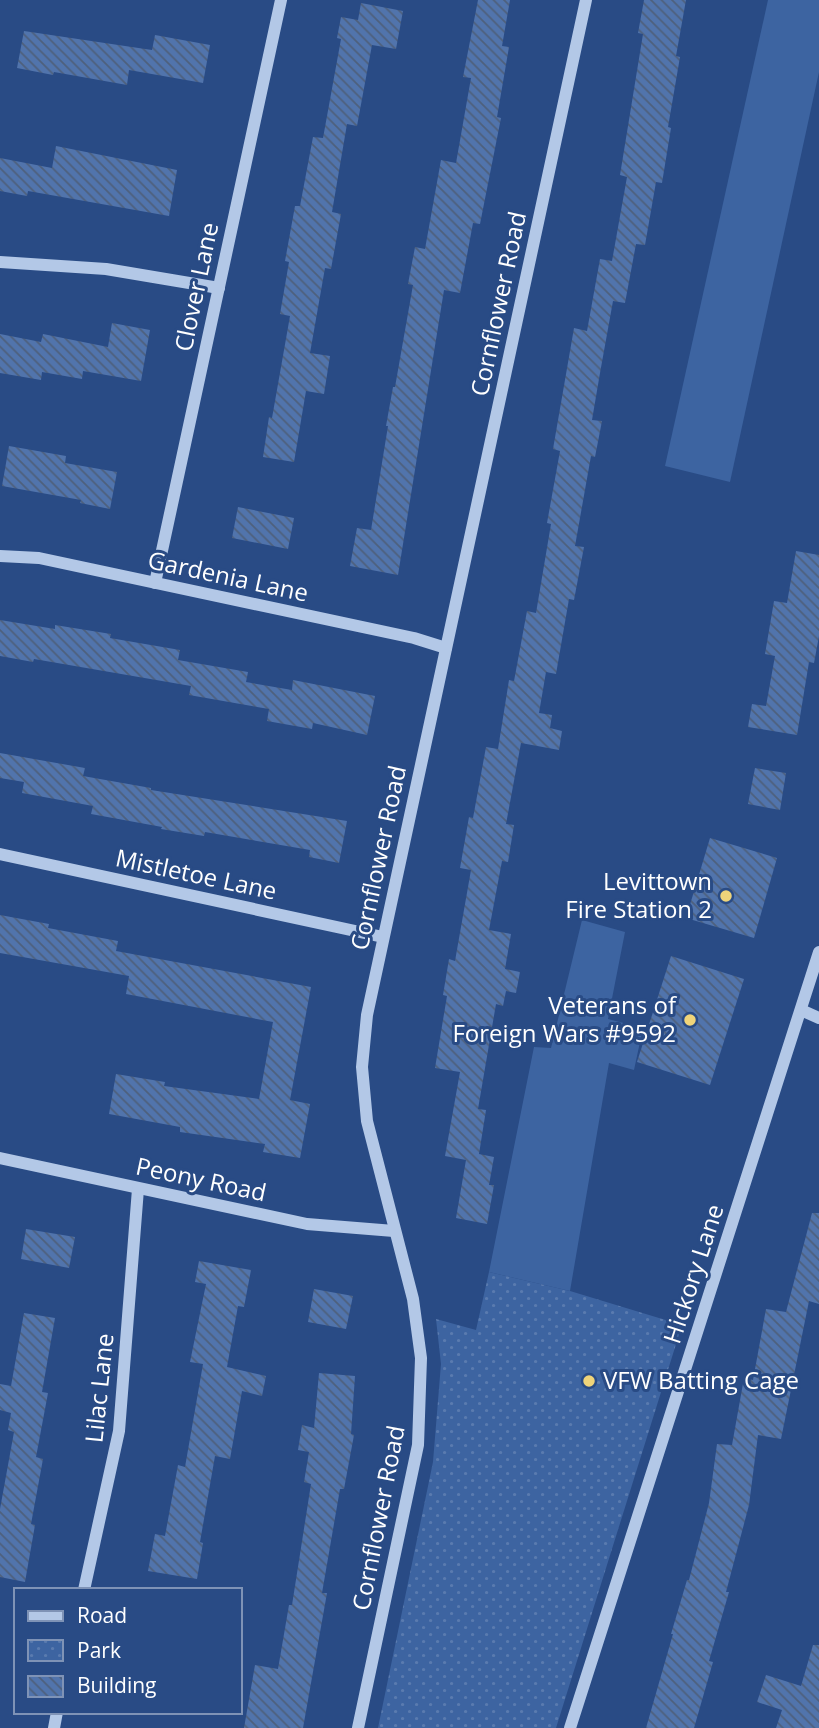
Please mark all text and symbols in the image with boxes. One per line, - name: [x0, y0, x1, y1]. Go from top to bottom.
- street label: Cornflower Road: [462, 208, 533, 399]
- street label: Clover Lane: [166, 219, 225, 354]
- street label: Gardenia Lane: [145, 542, 312, 609]
- street label: Cornflower Road: [342, 762, 413, 953]
- street label: Mistletoe Lane: [113, 840, 280, 907]
- place label: Levittown Fire Station 2: [565, 864, 712, 925]
- marker: Levittown Fire Station 2: [718, 888, 734, 904]
- place label: Veterans of Foreign Wars #9592: [452, 988, 678, 1049]
- marker: Veterans of Foreign Wars #9592: [682, 1012, 698, 1028]
- street label: Peony Road: [133, 1149, 270, 1208]
- street label: Hickory Lane: [655, 1200, 731, 1347]
- street label: Lilac Lane: [76, 1332, 121, 1444]
- place label: VFW Batting Cage: [603, 1363, 799, 1396]
- marker: VFW Batting Cage: [581, 1373, 597, 1389]
- street label: Cornflower Road: [343, 1422, 412, 1613]
- legend: [14, 1588, 242, 1714]
- text: Road: [77, 1601, 127, 1629]
- text: Park: [77, 1636, 121, 1664]
- text: Building: [77, 1671, 156, 1699]

